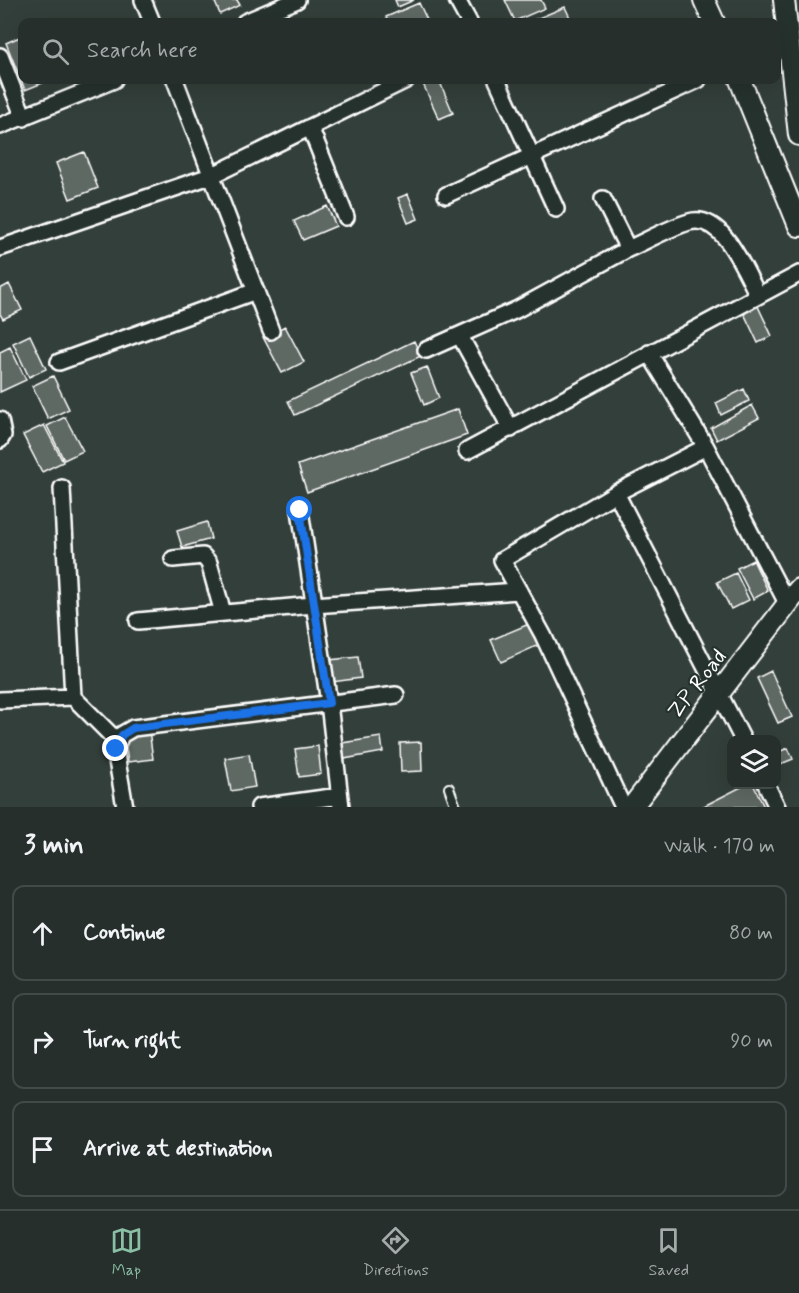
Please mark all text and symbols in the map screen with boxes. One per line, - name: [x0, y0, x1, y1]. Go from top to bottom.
- search box: [18, 18, 781, 84]
- icon: search: [39, 35, 72, 68]
- text: Search here: [87, 37, 198, 65]
- route start: [286, 496, 312, 522]
- street label: ZP Road: [662, 644, 733, 725]
- route end: [102, 735, 128, 761]
- map controls: [727, 735, 781, 789]
- button: layers: [727, 735, 781, 789]
- text: 3 min: [24, 829, 84, 863]
- text: Walk · 170 m: [664, 833, 775, 860]
- icon: ahead: [26, 917, 59, 950]
- text: Continue: [83, 919, 165, 947]
- text: 80 m: [729, 920, 773, 947]
- icon: right: [26, 1025, 59, 1058]
- text: Turn right: [83, 1027, 181, 1055]
- text: 90 m: [730, 1028, 773, 1055]
- icon: arrive: [26, 1133, 59, 1166]
- text: Arrive at destination: [83, 1135, 273, 1163]
- tab: Map: [110, 1224, 143, 1281]
- tab: Directions: [363, 1224, 429, 1281]
- tab: Saved: [649, 1224, 689, 1281]

